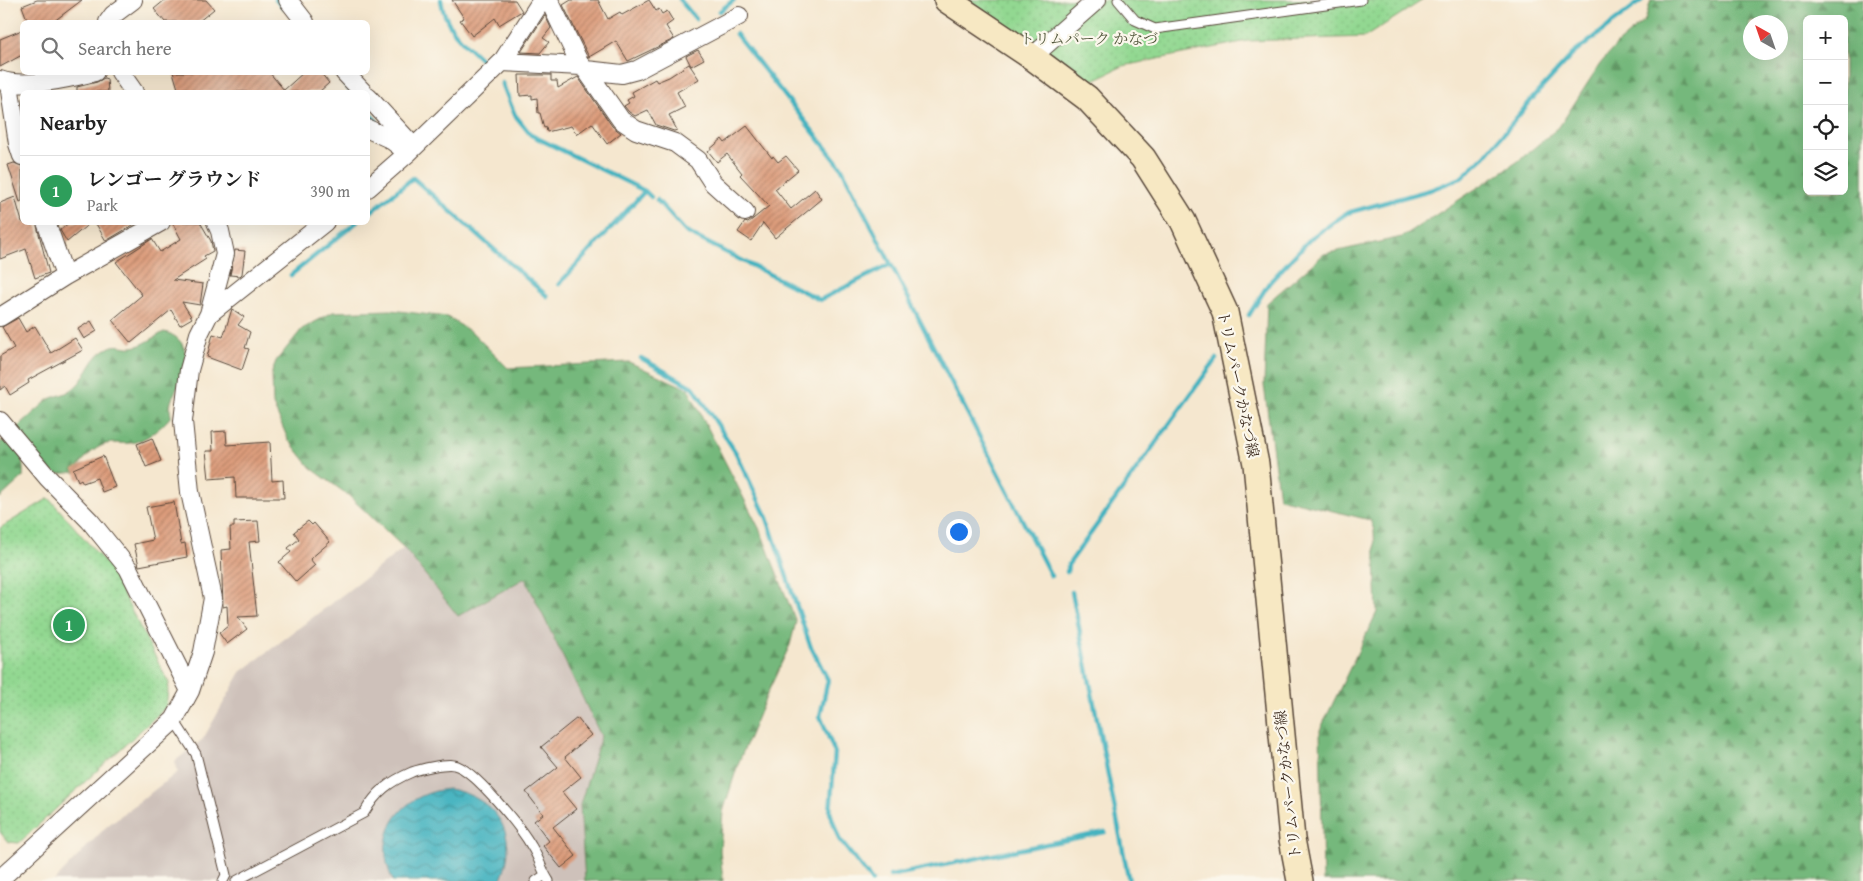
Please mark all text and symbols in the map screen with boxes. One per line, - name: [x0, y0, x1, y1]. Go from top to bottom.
- north arrow: [1743, 15, 1788, 60]
- map controls: [1803, 15, 1848, 195]
- button: +: [1803, 15, 1848, 60]
- search box: [20, 20, 370, 75]
- park label: トリムパーク かなづ: [1020, 28, 1158, 49]
- icon: search: [38, 34, 66, 62]
- text: Search here: [78, 34, 172, 62]
- button: −: [1803, 60, 1848, 105]
- button: locate: [1803, 105, 1848, 150]
- text: Nearby: [40, 107, 107, 138]
- button: layers: [1803, 150, 1848, 195]
- text: レンゴー グラウンド: [87, 165, 262, 193]
- text: 1: [52, 179, 60, 203]
- text: 390 m: [310, 179, 350, 203]
- text: Park: [87, 193, 118, 217]
- street label: トリムパークかなづ線: [1213, 308, 1264, 459]
- your location: [946, 519, 972, 545]
- pin: 1: [53, 606, 85, 644]
- street label: トリムパークかなづ線: [1269, 709, 1306, 861]

